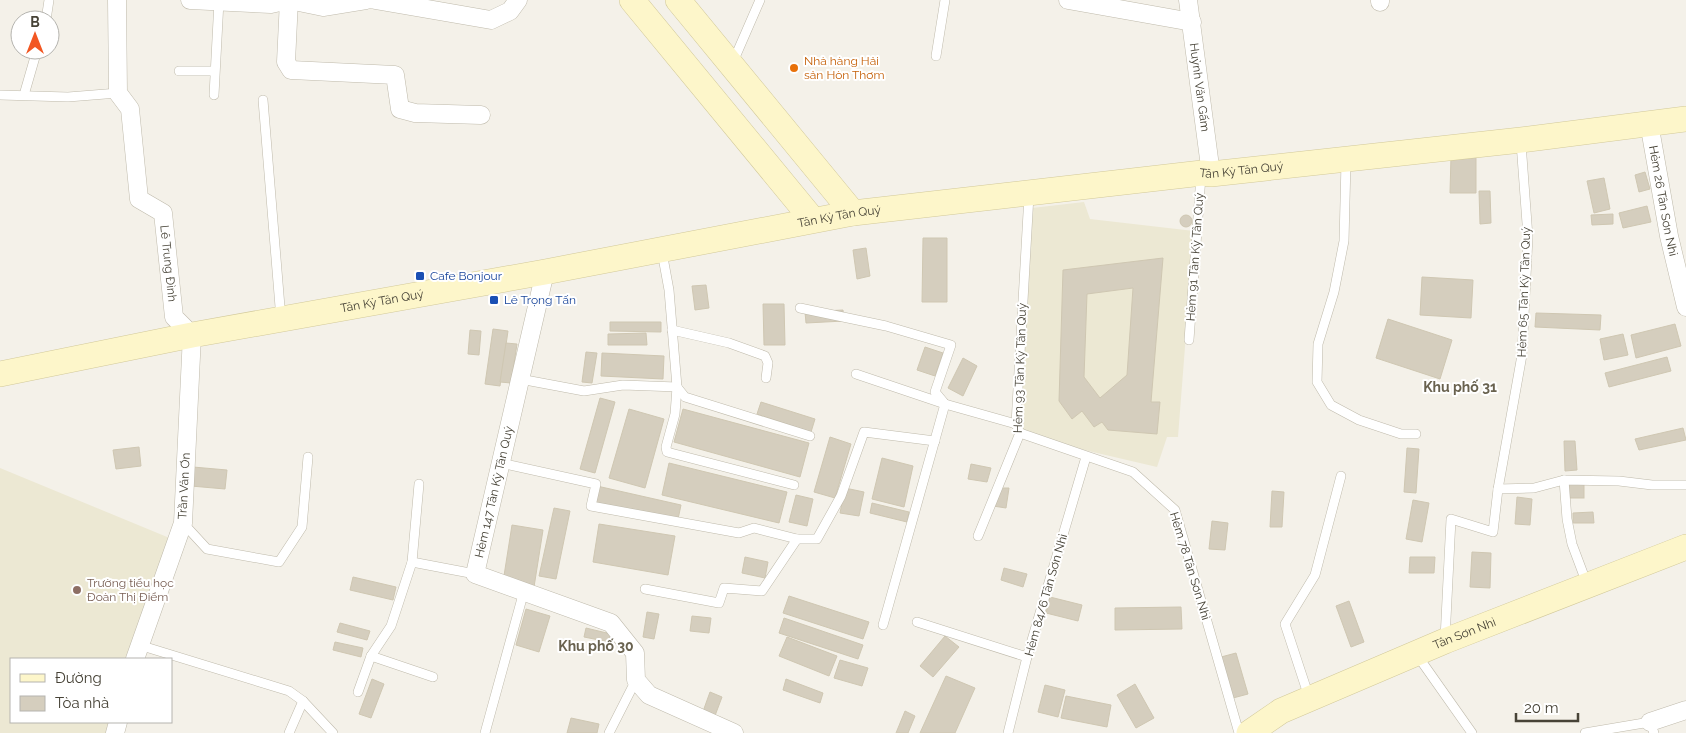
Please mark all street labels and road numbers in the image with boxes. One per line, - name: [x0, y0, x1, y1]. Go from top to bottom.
- street label: Huỳnh Văn Gấm: [1187, 42, 1212, 133]
- street label: Hẻm 26 Tân Sơn Nhì: [1646, 144, 1681, 257]
- street label: Tân Kỳ Tân Quý: [1199, 159, 1284, 181]
- street label: Hẻm 91 Tân Kỳ Tân Quý: [1184, 192, 1207, 322]
- street label: Tân Kỳ Tân Quý: [796, 203, 882, 230]
- street label: Lê Trung Đình: [157, 224, 179, 303]
- street label: Hẻm 65 Tân Kỳ Tân Quý: [1515, 226, 1533, 358]
- street label: Tân Kỳ Tân Quý: [339, 287, 425, 315]
- street label: Hẻm 93 Tân Kỳ Tân Quý: [1011, 302, 1029, 433]
- street label: Hẻm 147 Tân Kỳ Tân Quý: [472, 424, 516, 559]
- street label: Trần Văn Ơn: [175, 452, 193, 520]
- street label: Hẻm 78 Tân Sơn Nhì: [1167, 510, 1213, 622]
- street label: Hẻm 84/6 Tân Sơn Nhì: [1022, 532, 1070, 658]
- street label: Tân Sơn Nhì: [1431, 615, 1498, 652]

